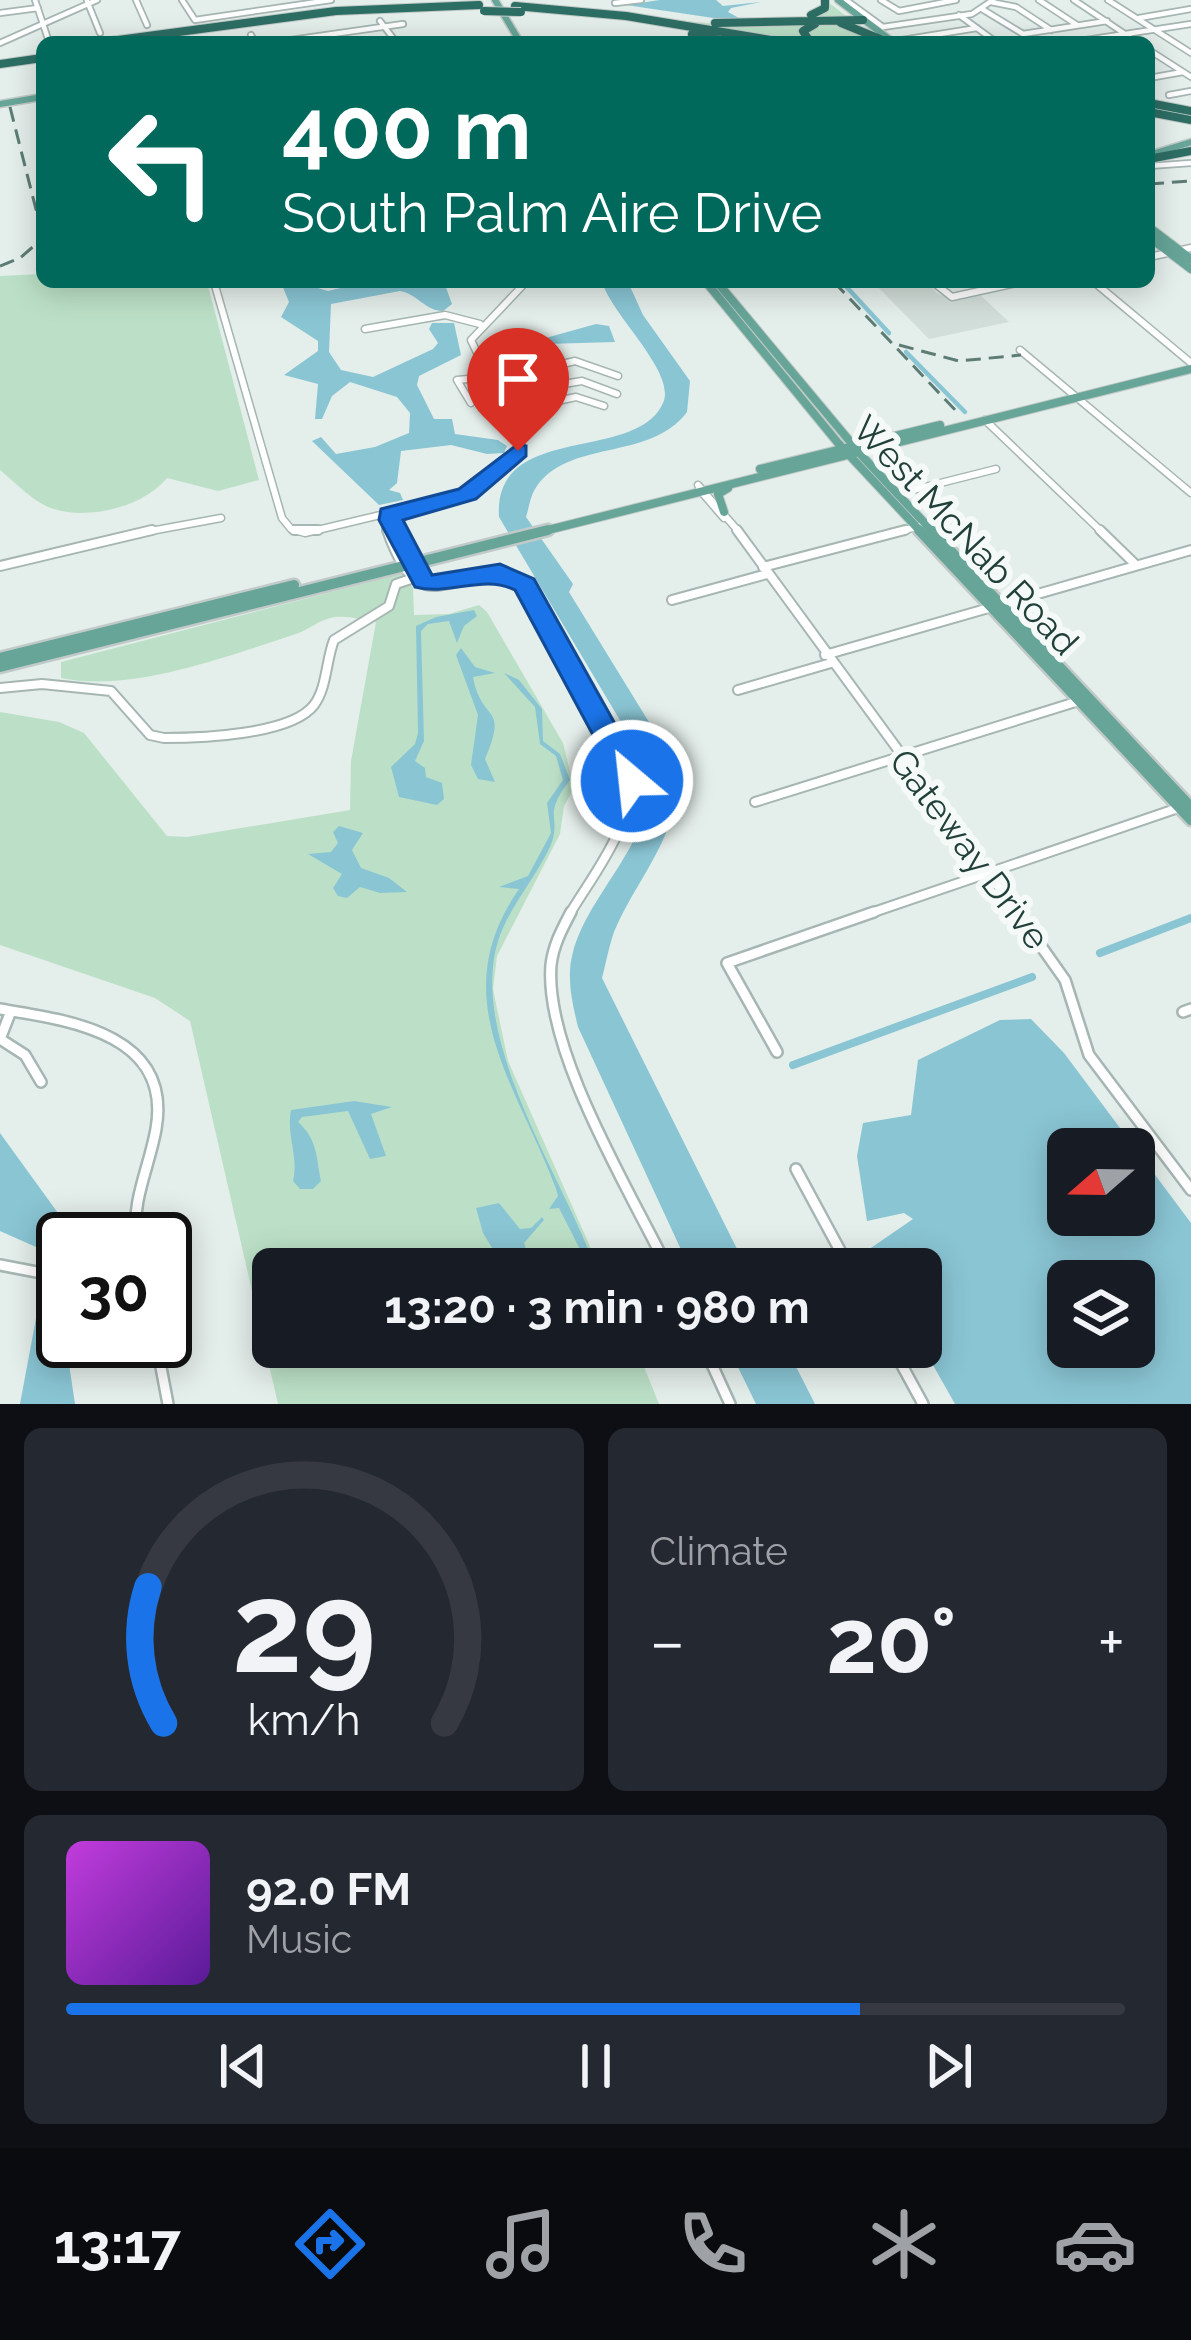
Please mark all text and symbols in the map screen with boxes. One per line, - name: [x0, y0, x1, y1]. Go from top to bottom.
- text: 400 m: [282, 80, 531, 179]
- icon: left: [84, 84, 240, 240]
- text: South Palm Aire Drive: [282, 181, 822, 245]
- pin: [467, 328, 569, 451]
- icon: arrive: [485, 346, 551, 412]
- street label: West McNab Road: [845, 407, 1087, 663]
- position arrow: [569, 718, 695, 844]
- street label: Gateway Drive: [881, 741, 1059, 957]
- north arrow: [1047, 1128, 1155, 1236]
- map controls: [1047, 1128, 1155, 1368]
- speed limit sign: 30: [36, 1212, 192, 1368]
- button: layers: [1047, 1260, 1155, 1368]
- text: 13:20 · 3 min · 980 m: [384, 1281, 810, 1334]
- text: Climate: [650, 1528, 788, 1574]
- text: 29: [232, 1555, 376, 1701]
- text: 20°: [826, 1588, 957, 1694]
- text: −: [650, 1603, 685, 1680]
- text: +: [1098, 1603, 1125, 1680]
- text: km/h: [247, 1694, 360, 1744]
- text: 92.0 FM: [246, 1863, 411, 1916]
- text: Music: [246, 1916, 352, 1962]
- icon: previous: [210, 2033, 276, 2099]
- icon: pause: [563, 2033, 629, 2099]
- icon: next: [916, 2033, 982, 2099]
- icon: directions: [288, 2202, 372, 2286]
- icon: music: [479, 2202, 563, 2286]
- icon: phone: [671, 2202, 755, 2286]
- icon: climate: [862, 2202, 946, 2286]
- icon: car: [1053, 2202, 1137, 2286]
- text: 13:17: [54, 2212, 181, 2276]

